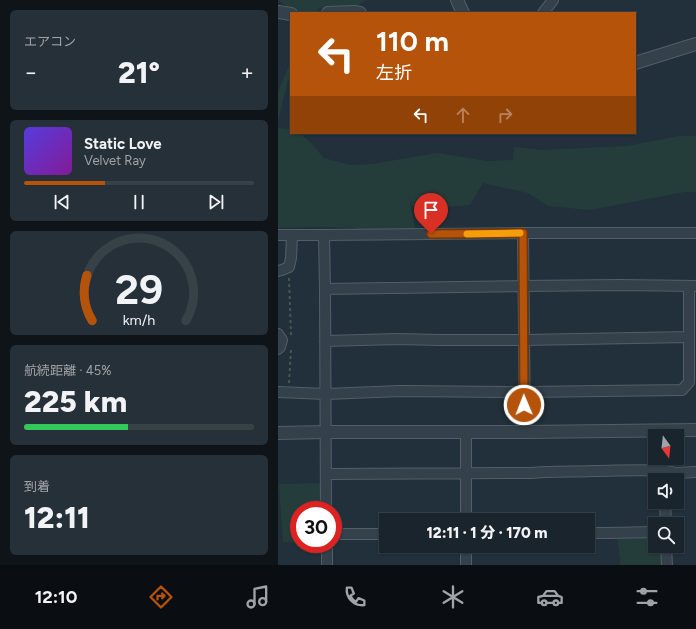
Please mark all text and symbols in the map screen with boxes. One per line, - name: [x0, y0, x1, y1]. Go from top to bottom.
- text: 110 m: [376, 24, 449, 58]
- icon: left: [310, 28, 362, 80]
- text: エアコン: [24, 34, 76, 49]
- text: 21°: [118, 54, 160, 91]
- text: −: [24, 59, 38, 86]
- text: +: [240, 59, 254, 86]
- text: 左折: [376, 62, 412, 84]
- icon: left: [410, 104, 432, 126]
- icon: ahead: [452, 104, 474, 126]
- icon: right: [494, 104, 516, 126]
- text: Static Love: [84, 135, 162, 153]
- text: Velvet Ray: [84, 153, 146, 168]
- icon: previous: [51, 191, 73, 213]
- icon: pause: [128, 191, 150, 213]
- icon: next: [205, 191, 227, 213]
- pin: [414, 193, 448, 234]
- icon: arrive: [420, 199, 442, 221]
- text: 29: [115, 263, 163, 313]
- text: km/h: [123, 310, 155, 328]
- text: 航続距離 · 45%: [24, 363, 112, 378]
- text: 225 km: [24, 383, 127, 420]
- position arrow: [503, 384, 545, 426]
- north arrow: [648, 429, 684, 465]
- map controls: [648, 429, 684, 553]
- button: sound: [648, 473, 684, 509]
- text: 到着: [24, 479, 50, 494]
- text: 12:11: [24, 499, 90, 536]
- speed limit sign: 30: [290, 501, 342, 553]
- button: search: [648, 517, 684, 553]
- text: 12:11 · 1 分 · 170 m: [426, 524, 548, 542]
- icon: directions: [147, 583, 175, 611]
- icon: music: [244, 583, 272, 611]
- icon: phone: [341, 583, 369, 611]
- icon: climate: [439, 583, 467, 611]
- icon: car: [536, 583, 564, 611]
- icon: filters: [633, 583, 661, 611]
- text: 12:10: [35, 586, 77, 608]

